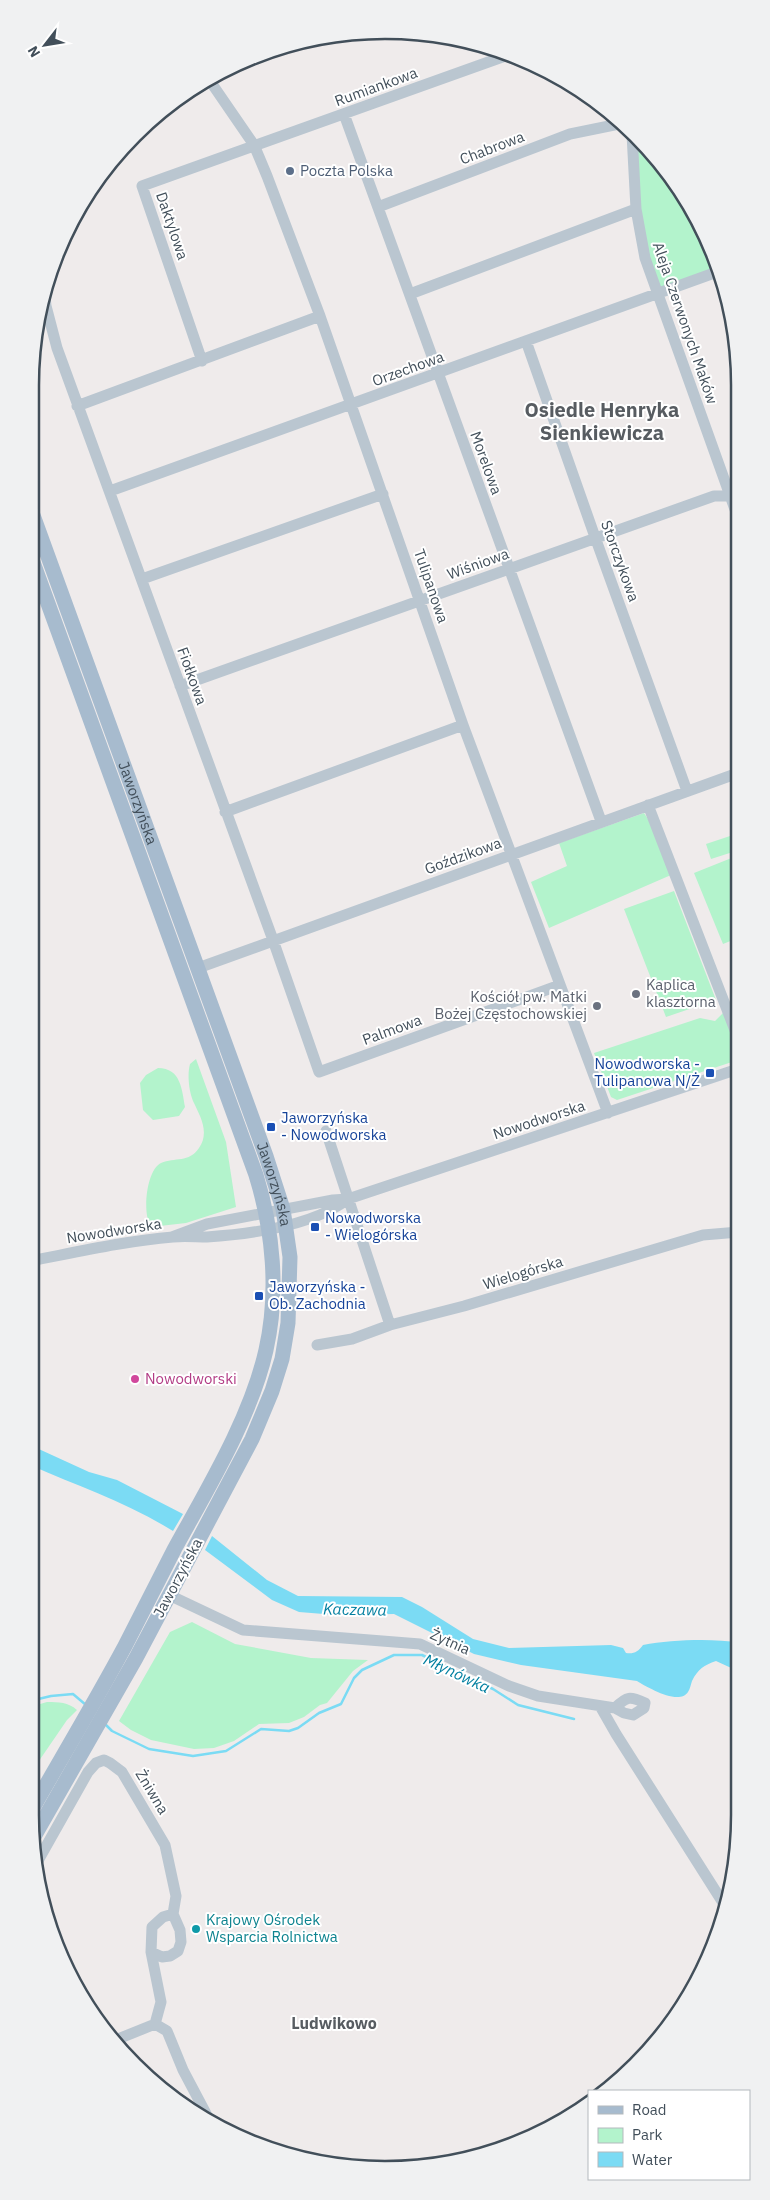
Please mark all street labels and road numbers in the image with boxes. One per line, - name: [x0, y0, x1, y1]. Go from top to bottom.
- street label: Rumiankowa: [332, 63, 420, 110]
- street label: Chabrowa: [457, 127, 527, 169]
- street label: Daktylowa: [152, 189, 193, 262]
- street label: Aleja Czerwonych Maków: [649, 239, 722, 407]
- street label: Orzechowa: [369, 347, 446, 390]
- street label: Morelowa: [466, 429, 507, 497]
- street label: Storczykowa: [597, 518, 644, 604]
- street label: Wiśniowa: [444, 544, 511, 583]
- street label: Tulipanowa: [410, 546, 453, 625]
- street label: Fiołkowa: [173, 644, 212, 707]
- street label: Jaworzyńska: [114, 759, 162, 847]
- street label: Goździkowa: [422, 833, 504, 878]
- street label: Palmowa: [360, 1010, 424, 1049]
- street label: Nowodworska: [490, 1096, 587, 1143]
- street label: Jaworzyńska: [253, 1139, 295, 1227]
- street label: Nowodworska: [65, 1214, 163, 1247]
- street label: Wielogórska: [481, 1251, 565, 1294]
- street label: Jaworzyńska: [149, 1535, 206, 1621]
- street label: Żytnia: [427, 1624, 473, 1659]
- street label: Żniwna: [132, 1766, 173, 1818]

